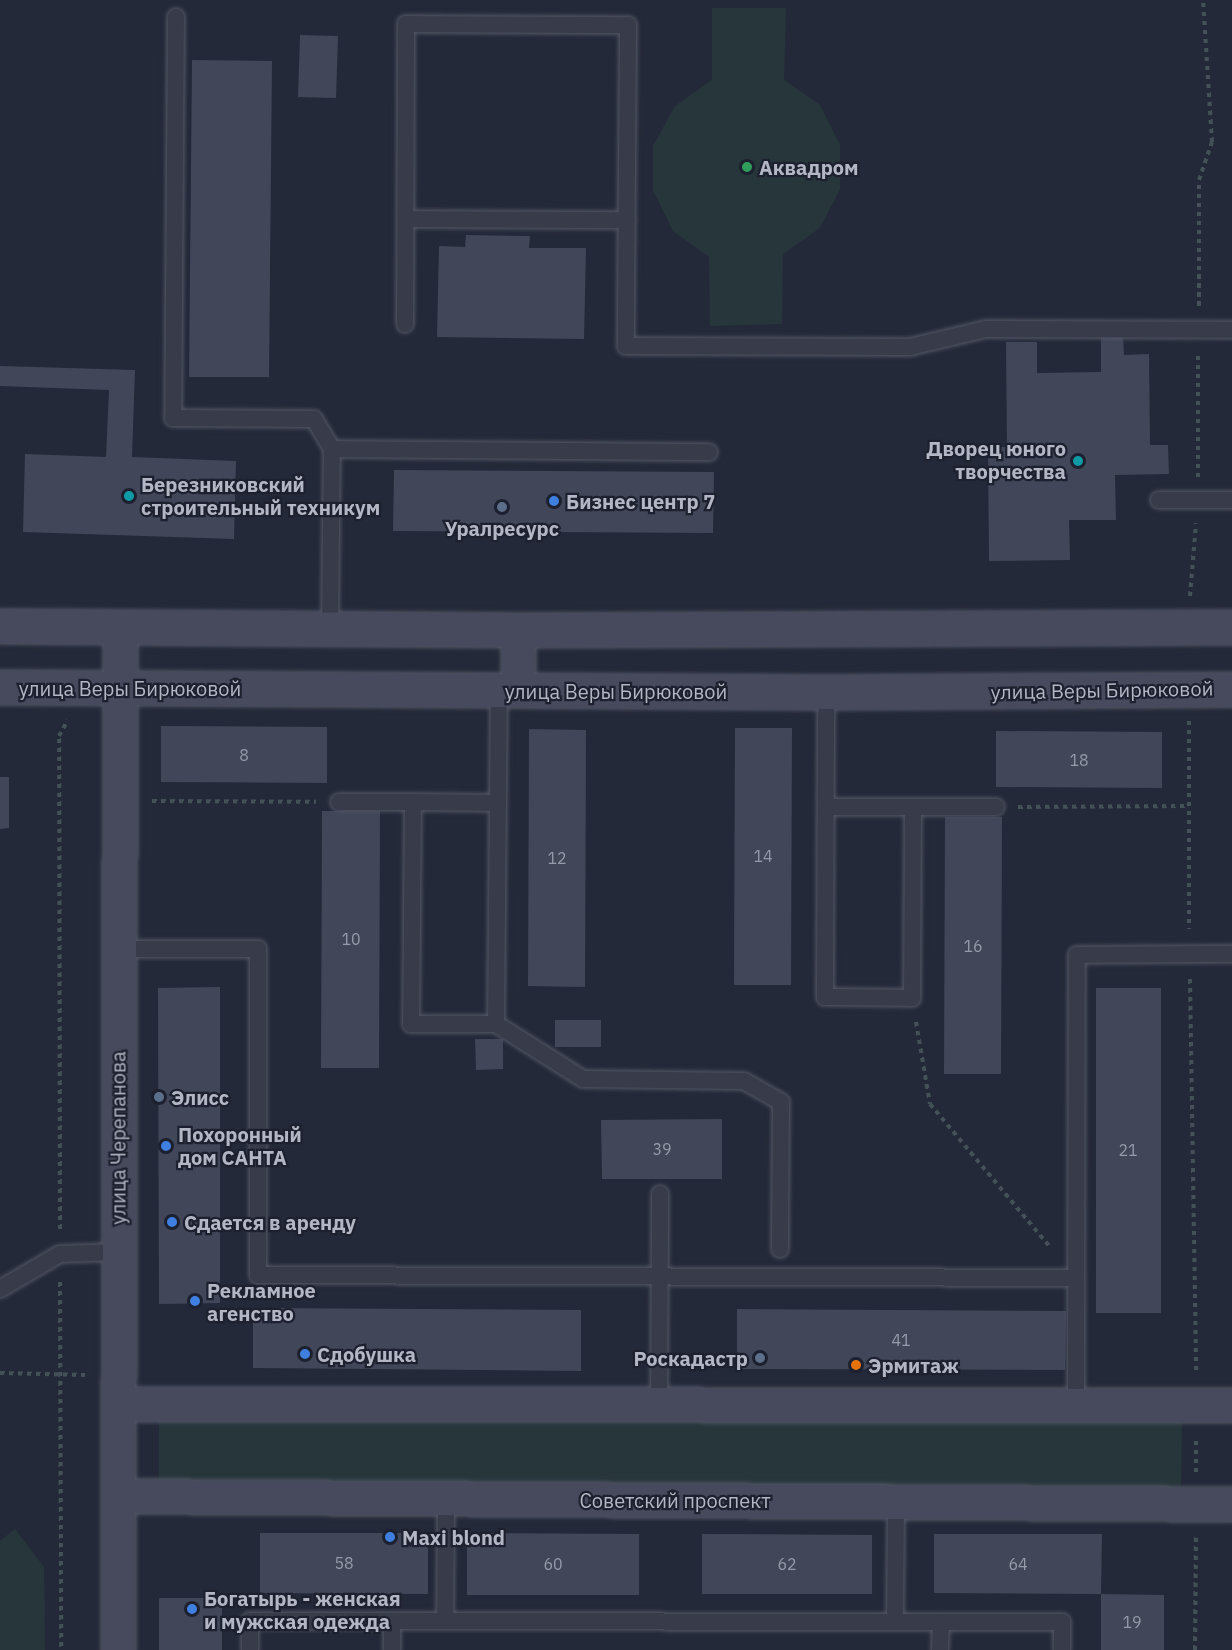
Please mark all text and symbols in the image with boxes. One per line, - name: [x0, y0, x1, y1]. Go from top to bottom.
- place label: Аквадром: [759, 155, 859, 179]
- marker: Аквадром: [740, 160, 754, 174]
- place label: Дворец юного творчества: [926, 437, 1066, 484]
- marker: Дворец юного творчества: [1071, 454, 1085, 468]
- place label: Березниковский строительный техникум: [141, 472, 380, 519]
- marker: Березниковский строительный техникум: [122, 489, 136, 503]
- place label: Бизнес центр 7: [566, 489, 715, 513]
- marker: Бизнес центр 7: [547, 494, 561, 508]
- marker: Уралресурс: [495, 500, 509, 514]
- place label: Уралресурс: [445, 516, 559, 540]
- street label: улица Веры Бирюковой: [19, 676, 241, 700]
- street label: улица Веры Бирюковой: [990, 676, 1214, 704]
- street label: улица Веры Бирюковой: [505, 679, 727, 703]
- house number: 8: [239, 745, 249, 765]
- house number: 18: [1069, 750, 1089, 770]
- house number: 14: [753, 846, 773, 866]
- house number: 12: [547, 848, 567, 868]
- house number: 10: [341, 929, 361, 949]
- house number: 16: [963, 936, 983, 956]
- street label: улица Черепанова: [106, 1051, 130, 1225]
- place label: Элисс: [171, 1085, 229, 1109]
- marker: Элисс: [152, 1090, 166, 1104]
- place label: Похоронный дом САНТА: [178, 1122, 302, 1169]
- marker: Похоронный дом САНТА: [159, 1139, 173, 1153]
- house number: 39: [652, 1139, 672, 1159]
- house number: 21: [1118, 1140, 1138, 1160]
- place label: Сдается в аренду: [184, 1210, 356, 1234]
- marker: Сдается в аренду: [165, 1215, 179, 1229]
- place label: Рекламное агенство: [207, 1278, 316, 1325]
- marker: Рекламное агенство: [188, 1294, 202, 1308]
- house number: 41: [891, 1330, 911, 1350]
- place label: Сдобушка: [317, 1342, 416, 1366]
- place label: Роскадастр: [634, 1346, 748, 1370]
- marker: Сдобушка: [298, 1347, 312, 1361]
- marker: Роскадастр: [753, 1351, 767, 1365]
- place label: Эрмитаж: [868, 1353, 959, 1377]
- marker: Эрмитаж: [849, 1358, 863, 1372]
- street label: Советский проспект: [579, 1488, 771, 1512]
- place label: Maxi blond: [402, 1525, 505, 1549]
- marker: Maxi blond: [383, 1530, 397, 1544]
- house number: 58: [334, 1553, 354, 1573]
- house number: 60: [543, 1554, 563, 1574]
- house number: 62: [777, 1554, 797, 1574]
- house number: 64: [1008, 1554, 1028, 1574]
- place label: Богатырь - женская и мужская одежда: [204, 1586, 401, 1633]
- marker: Богатырь - женская и мужская одежда: [185, 1602, 199, 1616]
- house number: 19: [1122, 1612, 1142, 1632]

